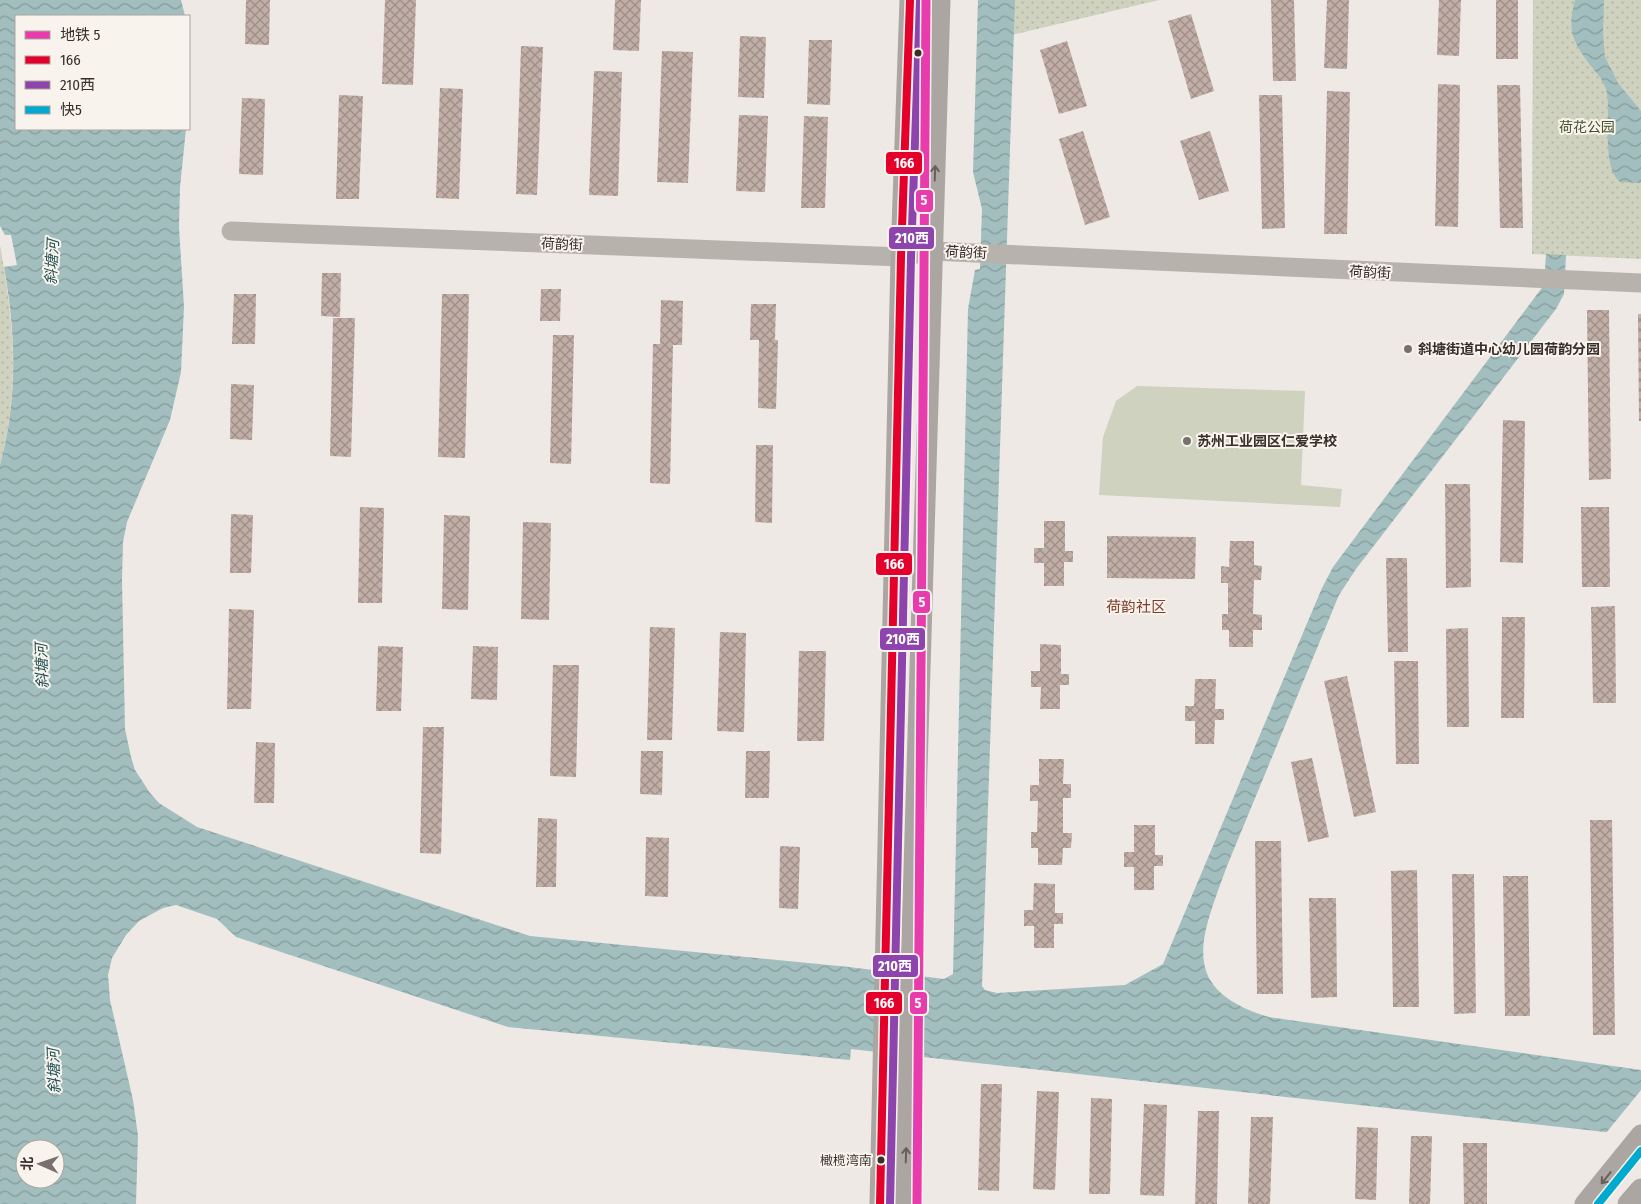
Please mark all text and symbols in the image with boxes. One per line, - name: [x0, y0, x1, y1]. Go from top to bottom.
- legend: [15, 15, 190, 130]
- text: 地铁 5: [60, 26, 101, 44]
- unlabelled marker: [913, 48, 923, 58]
- text: 166: [60, 51, 81, 69]
- text: 210西: [60, 76, 95, 94]
- text: 快5: [60, 101, 82, 119]
- park label: 荷花公园: [1559, 119, 1615, 136]
- line badge: 166: [885, 151, 923, 175]
- text: 166: [894, 155, 914, 172]
- one-way arrow: [930, 165, 939, 181]
- line badge: 5: [915, 189, 934, 213]
- text: 5: [921, 192, 928, 209]
- line badge: 210西: [888, 226, 935, 250]
- text: 210西: [894, 230, 929, 247]
- street label: 荷韵街: [541, 235, 583, 254]
- water label: 斜塘河: [42, 236, 62, 285]
- street label: 荷韵街: [945, 243, 987, 262]
- street label: 荷韵街: [1349, 263, 1391, 282]
- place label: 斜塘街道中心幼儿园荷韵分园: [1418, 341, 1600, 358]
- marker: 斜塘街道中心幼儿园荷韵分园: [1402, 343, 1414, 355]
- place label: 苏州工业园区仁爱学校: [1197, 433, 1337, 450]
- marker: 苏州工业园区仁爱学校: [1181, 435, 1193, 447]
- line badge: 166: [875, 552, 913, 576]
- text: 166: [884, 556, 904, 573]
- line badge: 5: [912, 590, 931, 614]
- text: 5: [919, 594, 926, 611]
- district label: 荷韵社区: [1106, 598, 1166, 616]
- line badge: 210西: [879, 627, 926, 651]
- text: 210西: [885, 631, 920, 648]
- water label: 斜塘河: [32, 640, 52, 689]
- line badge: 210西: [872, 954, 919, 978]
- text: 210西: [877, 958, 912, 975]
- line badge: 166: [865, 991, 903, 1015]
- line badge: 5: [909, 991, 928, 1015]
- text: 166: [874, 995, 894, 1012]
- text: 5: [915, 995, 922, 1012]
- water label: 斜塘河: [44, 1045, 64, 1094]
- north arrow: [15, 1139, 65, 1189]
- one-way arrow: [901, 1148, 910, 1164]
- place label: 橄榄湾南: [820, 1153, 872, 1168]
- marker: 橄榄湾南: [876, 1155, 886, 1165]
- text: 北: [19, 1156, 36, 1171]
- one-way arrow: [1601, 1171, 1611, 1185]

